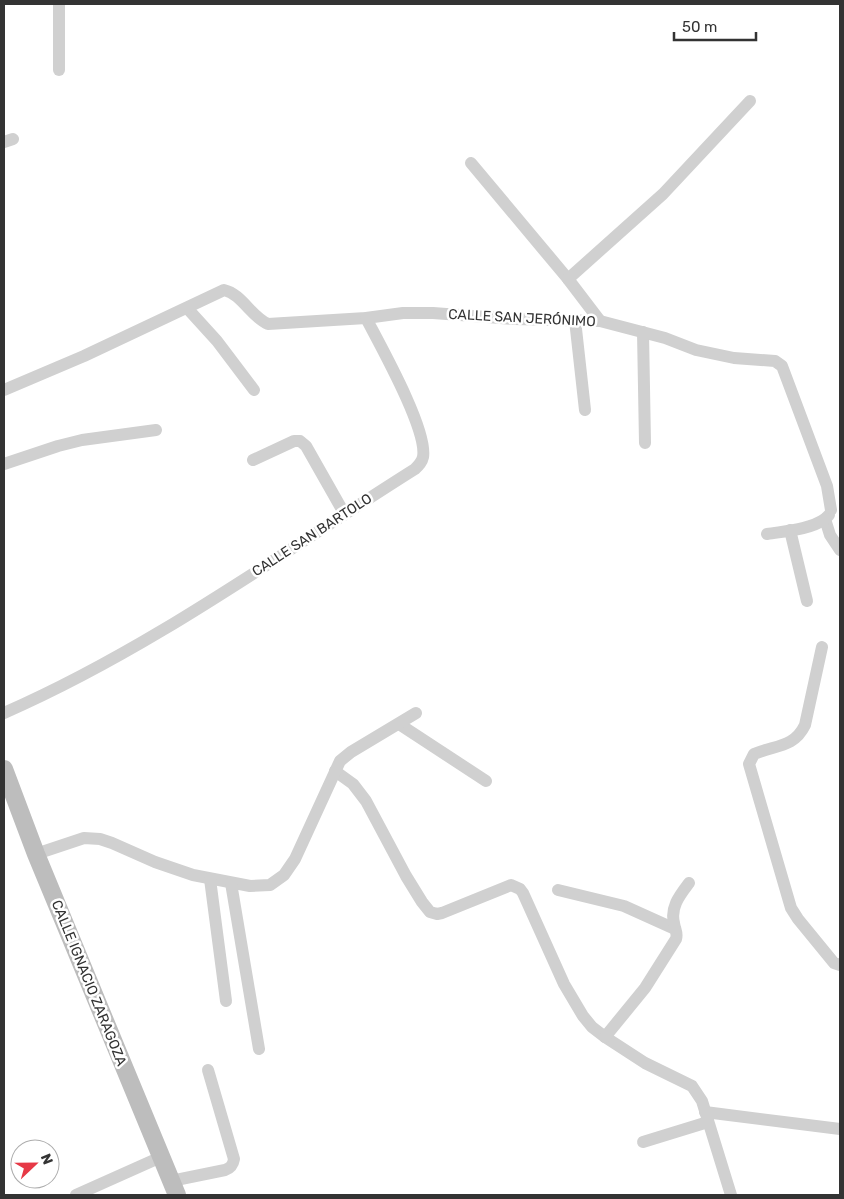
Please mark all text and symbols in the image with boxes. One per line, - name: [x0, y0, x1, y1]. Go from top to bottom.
- scale bar: [674, 10, 756, 42]
- text: 50 m: [682, 18, 717, 36]
- street label: CALLE SAN JERÓNIMO: [448, 305, 596, 330]
- street label: CALLE SAN BARTOLO: [249, 490, 375, 580]
- street label: CALLE IGNACIO ZARAGOZA: [48, 898, 130, 1069]
- north arrow: [10, 1139, 60, 1189]
- text: N: [37, 1151, 56, 1167]

